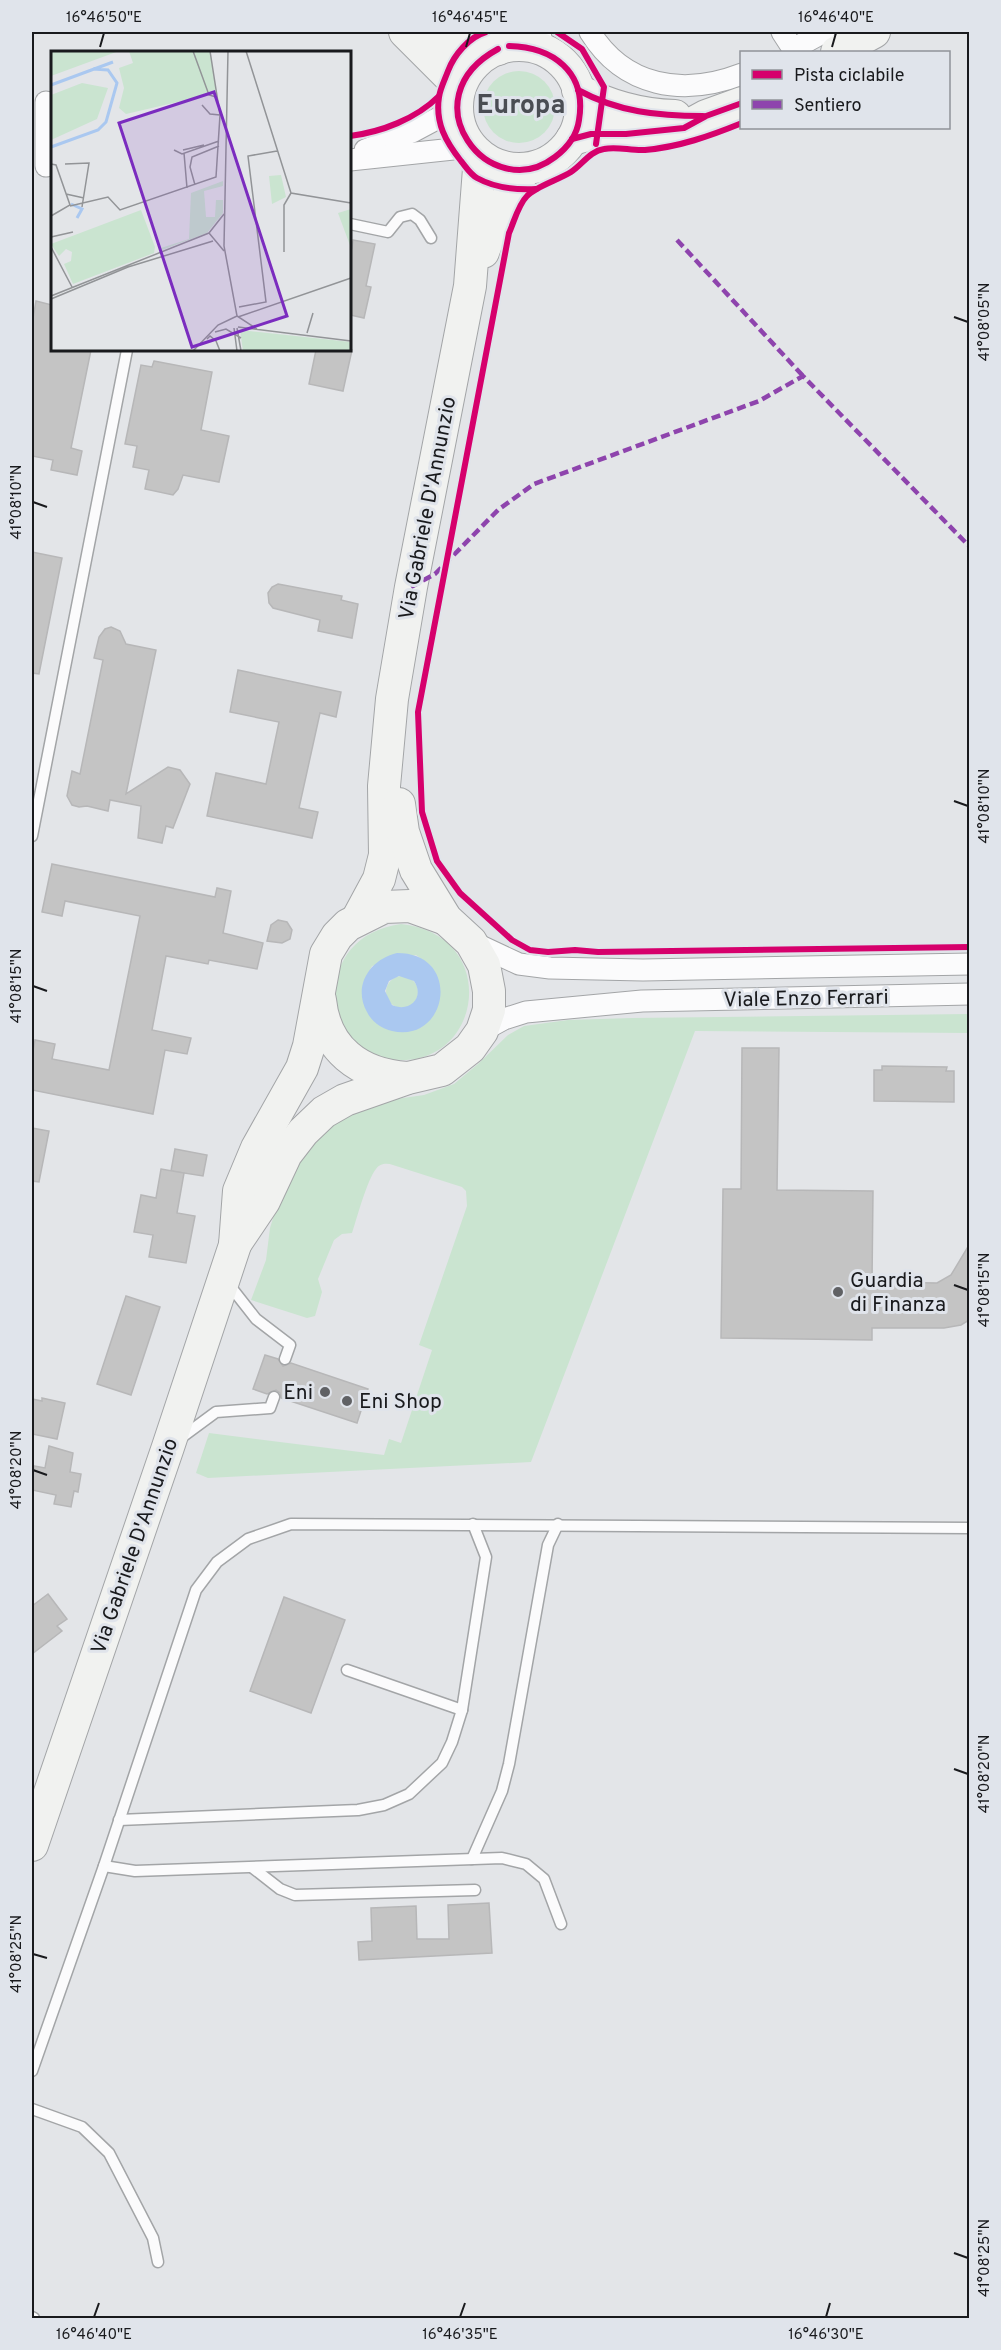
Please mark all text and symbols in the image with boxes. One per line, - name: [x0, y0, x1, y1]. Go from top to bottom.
- text: 16°46'50"E: [66, 9, 142, 28]
- text: 16°46'45"E: [432, 9, 508, 28]
- text: 16°46'40"E: [798, 9, 874, 28]
- inset map: [51, 51, 351, 351]
- legend: [740, 51, 950, 129]
- text: Pista ciclabile: [794, 65, 904, 88]
- district label: Europa: [476, 89, 566, 123]
- text: Sentiero: [794, 95, 862, 118]
- text: 41°08'05"N: [976, 283, 995, 361]
- street label: Via Gabriele D'Annunzio: [394, 394, 463, 622]
- text: 41°08'10"N: [8, 465, 27, 539]
- text: 41°08'10"N: [976, 769, 995, 843]
- text: 41°08'15"N: [8, 949, 27, 1023]
- street label: Viale Enzo Ferrari: [723, 985, 889, 1014]
- text: 41°08'15"N: [976, 1253, 995, 1327]
- place label: Guardia di Finanza: [850, 1268, 946, 1319]
- marker: Guardia di Finanza: [831, 1285, 845, 1299]
- place label: Eni: [283, 1380, 313, 1407]
- marker: Eni: [318, 1385, 332, 1399]
- place label: Eni Shop: [359, 1389, 442, 1416]
- marker: Eni Shop: [340, 1394, 354, 1408]
- text: 41°08'20"N: [8, 1431, 27, 1509]
- street label: Via Gabriele D'Annunzio: [86, 1435, 185, 1658]
- text: 41°08'20"N: [976, 1735, 995, 1813]
- text: 41°08'25"N: [8, 1915, 27, 1993]
- text: 41°08'25"N: [976, 2219, 995, 2297]
- text: 16°46'40"E: [56, 2326, 132, 2345]
- text: 16°46'35"E: [422, 2326, 498, 2345]
- text: 16°46'30"E: [788, 2326, 864, 2345]

